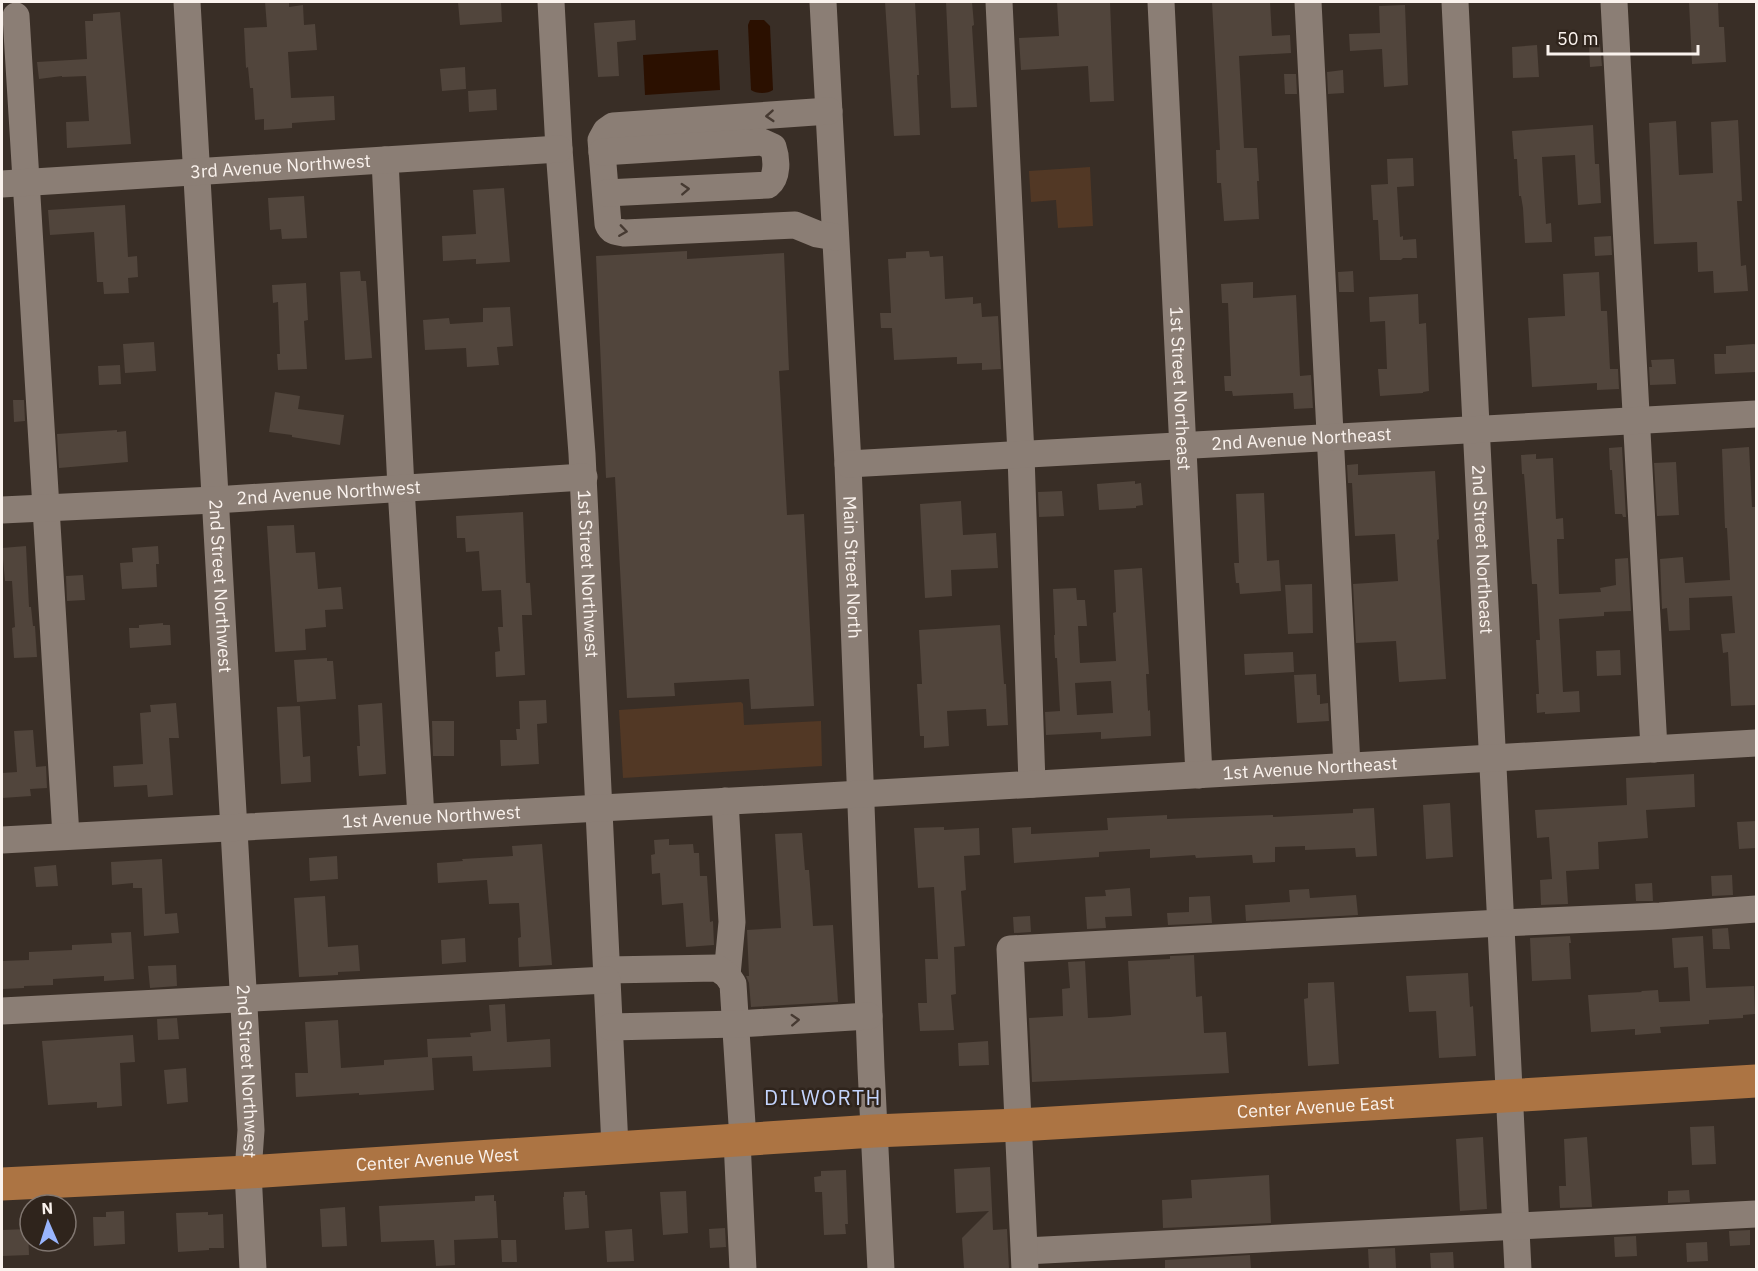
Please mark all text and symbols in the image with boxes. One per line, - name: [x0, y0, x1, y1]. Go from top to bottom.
- scale bar: [1548, 18, 1698, 56]
- text: 50 m: [1557, 27, 1599, 50]
- one-way arrow: [766, 109, 775, 122]
- street label: 3rd Avenue Northwest: [189, 149, 371, 183]
- one-way arrow: [681, 183, 690, 196]
- one-way arrow: [618, 225, 627, 237]
- street label: 1st Street Northeast: [1165, 306, 1196, 471]
- street label: 2nd Avenue Northeast: [1210, 422, 1392, 455]
- street label: 2nd Street Northeast: [1467, 464, 1498, 635]
- street label: 2nd Avenue Northwest: [236, 475, 421, 510]
- street label: 1st Street Northwest: [573, 489, 604, 658]
- street label: Main Street North: [838, 495, 867, 639]
- street label: 2nd Street Northwest: [204, 499, 237, 674]
- street label: 1st Avenue Northeast: [1222, 751, 1398, 784]
- street label: 1st Avenue Northwest: [341, 800, 521, 833]
- street label: 2nd Street Northwest: [232, 984, 263, 1159]
- one-way arrow: [791, 1014, 800, 1027]
- district label: DILWORTH: [764, 1083, 882, 1111]
- street label: Center Avenue East: [1236, 1091, 1395, 1123]
- street label: Center Avenue West: [355, 1142, 520, 1176]
- north arrow: [18, 1193, 78, 1253]
- text: N: [41, 1198, 54, 1218]

